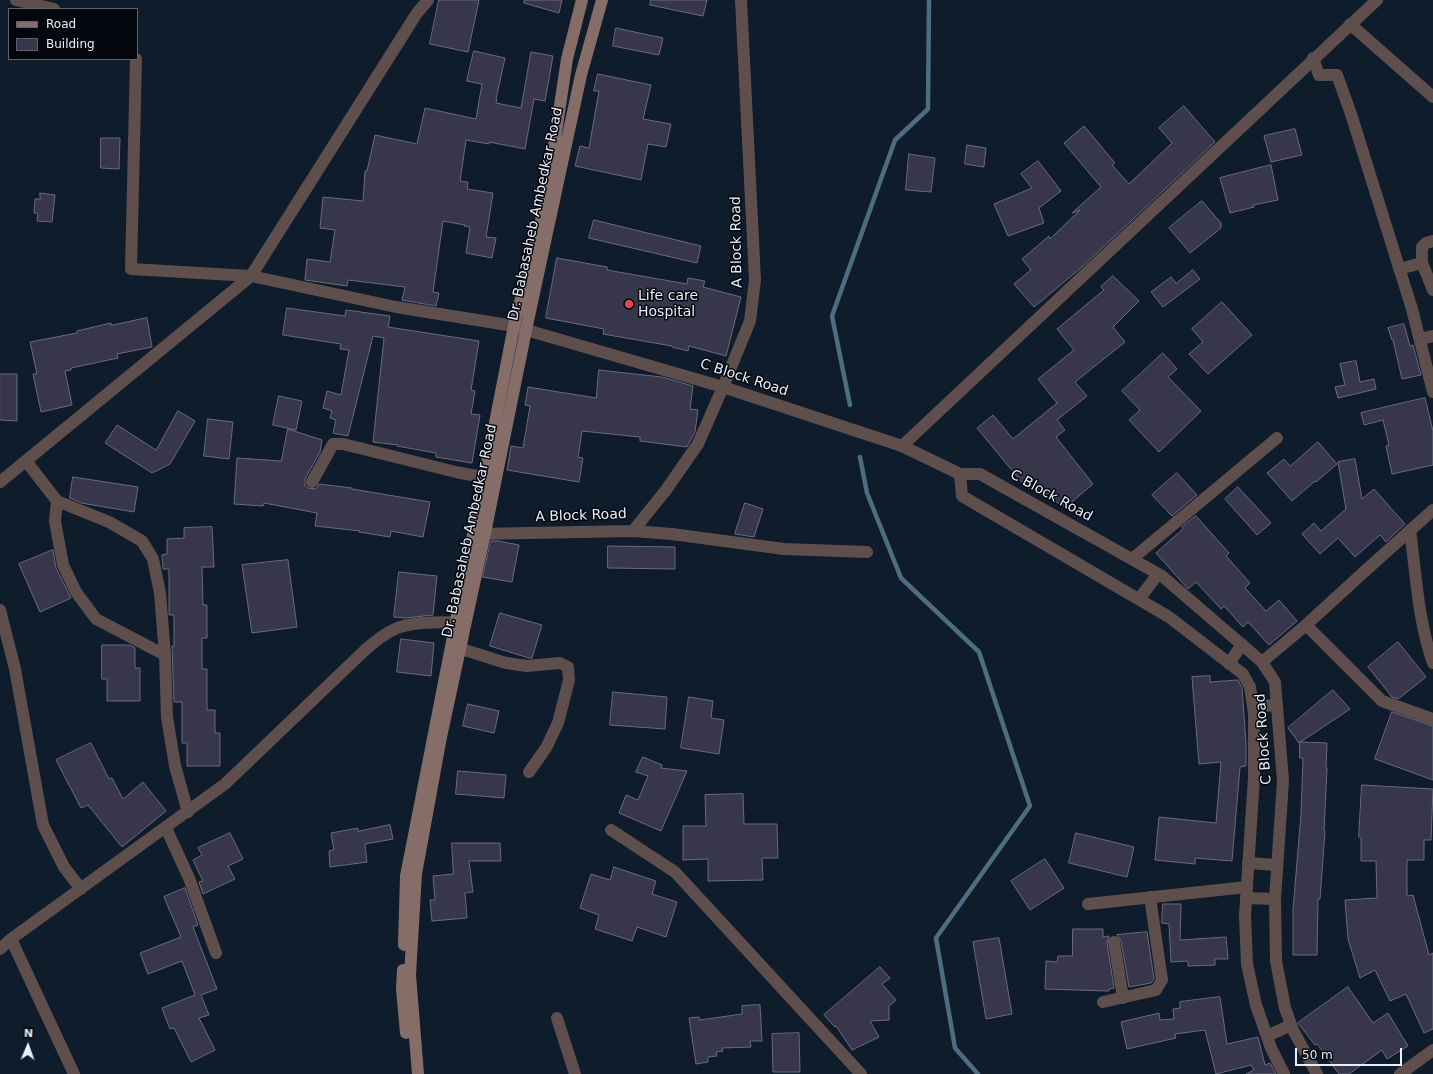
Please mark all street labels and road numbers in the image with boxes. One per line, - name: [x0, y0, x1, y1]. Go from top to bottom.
- street label: Dr. Babasaheb Ambedkar Road: [505, 106, 567, 322]
- street label: A Block Road: [728, 196, 746, 288]
- street label: C Block Road: [698, 356, 790, 400]
- street label: Dr. Babasaheb Ambedkar Road: [439, 423, 501, 639]
- street label: C Block Road: [1007, 466, 1095, 526]
- street label: A Block Road: [535, 506, 627, 526]
- street label: C Block Road: [1252, 693, 1276, 785]

